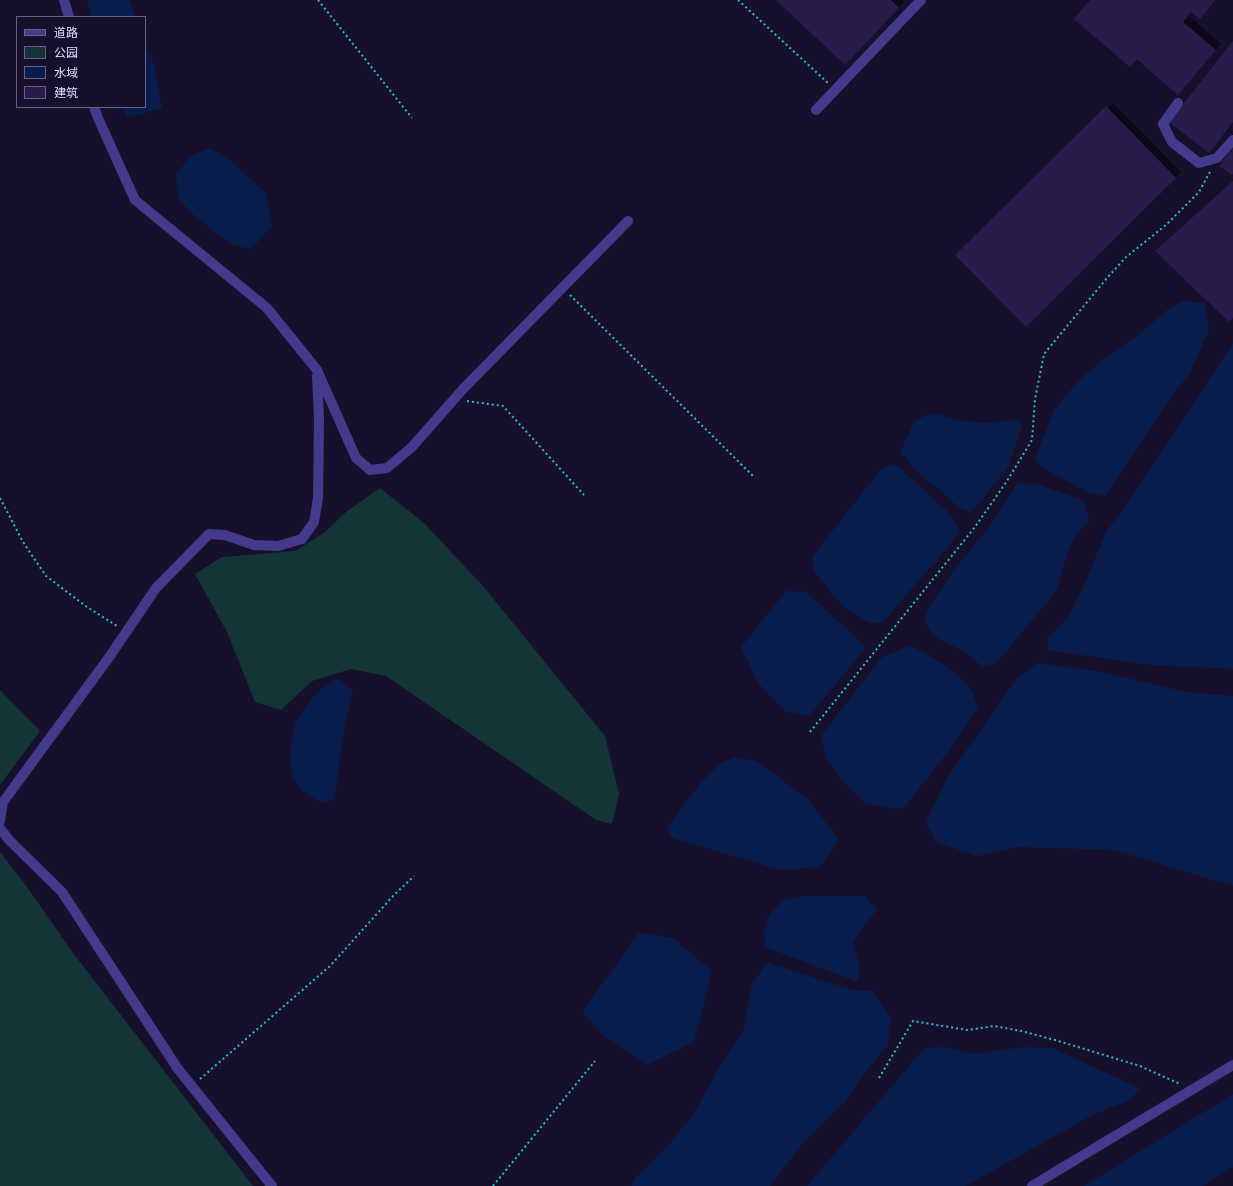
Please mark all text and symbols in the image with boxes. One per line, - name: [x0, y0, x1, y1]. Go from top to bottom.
- legend: [16, 16, 146, 108]
- text: 道路: [54, 26, 78, 41]
- text: 公园: [54, 46, 78, 61]
- text: 水域: [54, 66, 78, 81]
- text: 建筑: [54, 86, 78, 101]

